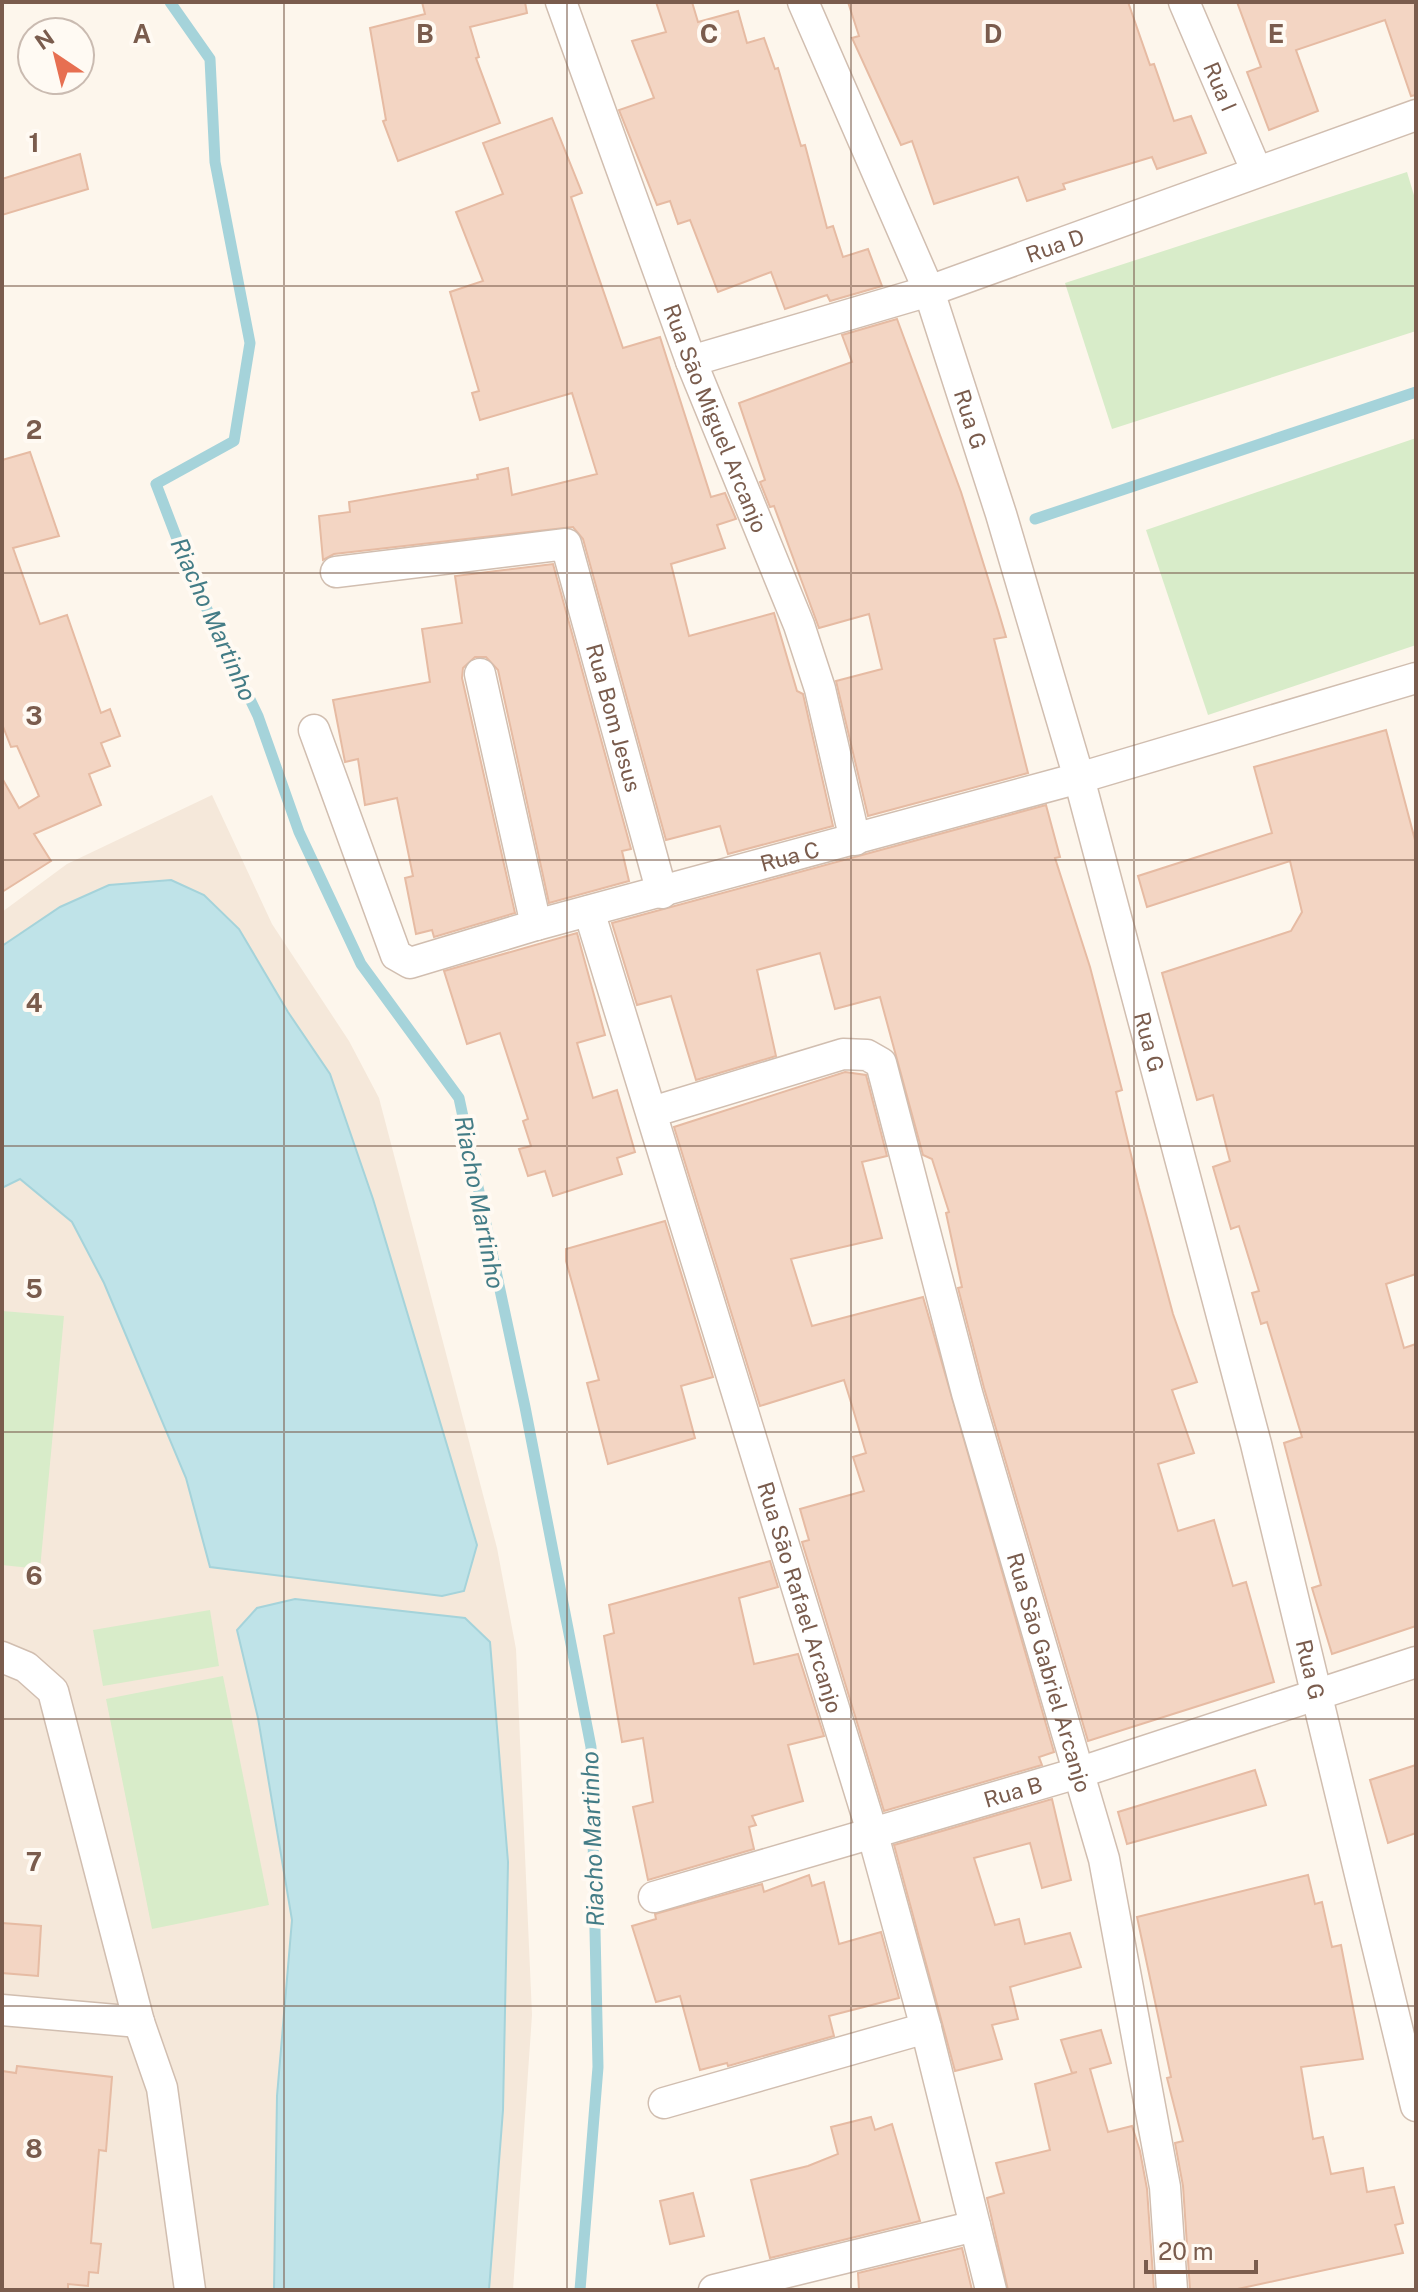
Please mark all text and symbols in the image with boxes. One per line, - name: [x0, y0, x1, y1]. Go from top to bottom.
- north arrow: [16, 16, 96, 96]
- text: A: [133, 18, 152, 49]
- text: B: [416, 18, 434, 49]
- text: C: [700, 18, 718, 49]
- text: D: [984, 18, 1002, 49]
- text: E: [1268, 18, 1284, 49]
- text: N: [30, 24, 59, 55]
- street label: Rua I: [1198, 58, 1242, 115]
- text: 1: [28, 127, 40, 158]
- street label: Rua D: [1022, 223, 1088, 268]
- street label: Rua São Miguel Arcanjo: [658, 300, 773, 536]
- street label: Rua G: [949, 386, 992, 452]
- text: 2: [26, 414, 42, 445]
- water label: Riacho Martinho: [165, 533, 263, 705]
- street label: Rua Bom Jesus: [581, 641, 647, 795]
- text: 3: [25, 700, 43, 731]
- street label: Rua C: [757, 836, 822, 877]
- text: 4: [25, 987, 43, 1018]
- street label: Rua G: [1129, 1009, 1170, 1075]
- water label: Riacho Martinho: [449, 1113, 511, 1291]
- text: 5: [25, 1273, 43, 1304]
- street label: Rua São Rafael Arcanjo: [752, 1479, 848, 1716]
- street label: Rua São Gabriel Arcanjo: [1002, 1550, 1097, 1795]
- text: 6: [25, 1560, 43, 1591]
- street label: Rua G: [1291, 1637, 1330, 1702]
- water label: Riacho Martinho: [575, 1751, 609, 1927]
- street label: Rua B: [981, 1771, 1045, 1813]
- text: 7: [26, 1846, 42, 1877]
- text: 8: [25, 2133, 43, 2164]
- scale bar: [1146, 2224, 1256, 2274]
- text: 20 m: [1158, 2237, 1214, 2265]

